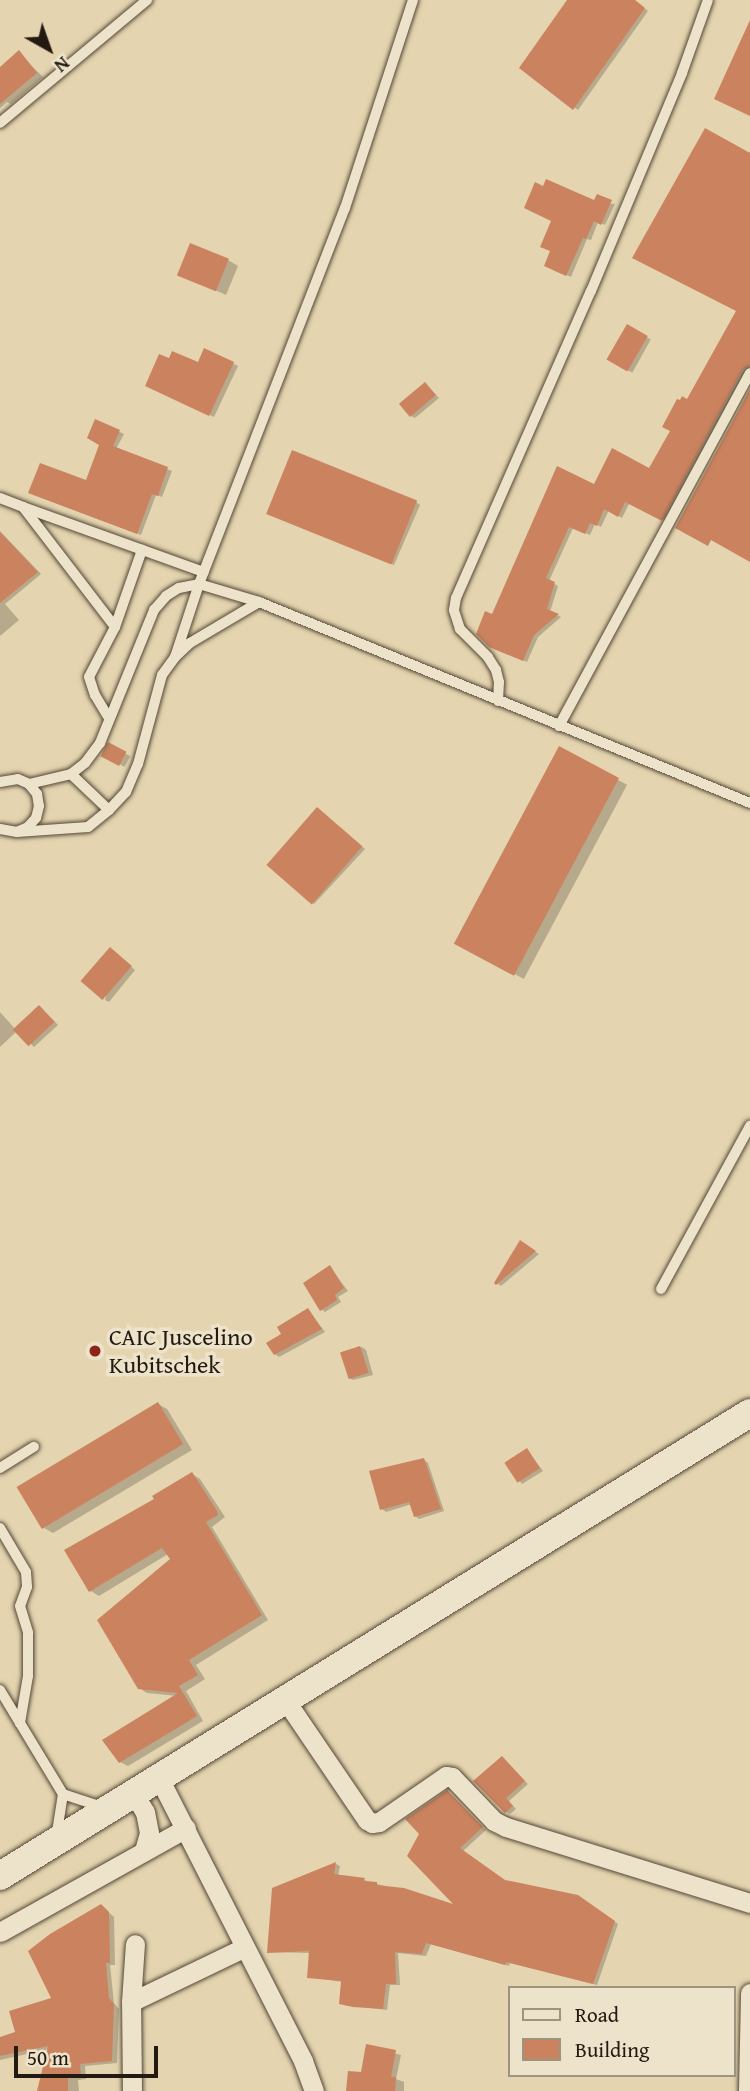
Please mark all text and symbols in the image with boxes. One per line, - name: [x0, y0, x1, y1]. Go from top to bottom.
- north arrow: [14, 14, 84, 84]
- text: N: [49, 50, 76, 80]
- place label: CAIC Juscelino Kubitschek: [109, 1323, 253, 1379]
- marker: CAIC Juscelino Kubitschek: [87, 1343, 103, 1359]
- legend: [508, 1986, 736, 2077]
- text: Road: [575, 1999, 619, 2030]
- scale bar: [18, 2032, 161, 2076]
- text: Building: [575, 2034, 649, 2065]
- text: 50 m: [27, 2042, 69, 2073]

